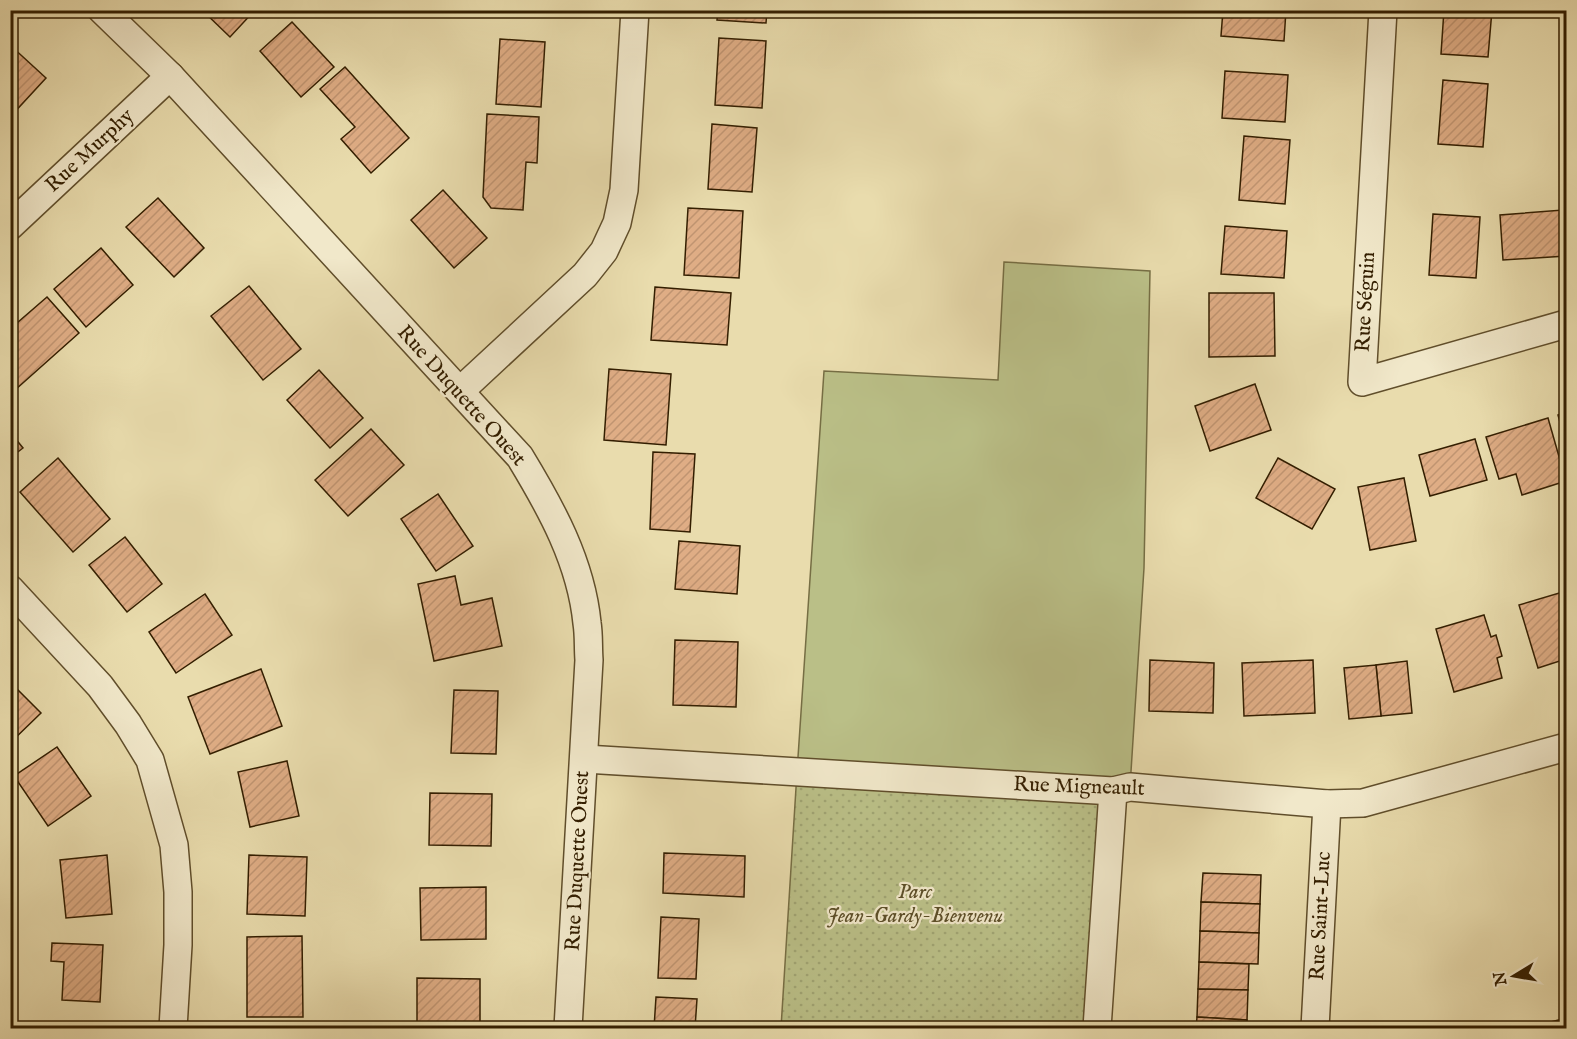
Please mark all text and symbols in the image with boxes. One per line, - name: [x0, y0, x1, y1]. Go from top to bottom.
- street label: Rue Murphy: [40, 103, 141, 199]
- street label: Rue Séguin: [1350, 251, 1382, 353]
- street label: Rue Duquette Ouest: [390, 320, 532, 472]
- street label: Rue Duquette Ouest: [560, 770, 596, 952]
- street label: Rue Migneault: [1013, 771, 1145, 803]
- street label: Rue Saint-Luc: [1304, 851, 1338, 981]
- park label: Parc Jean-Gardy-Bienvenu: [827, 879, 1003, 930]
- north arrow: [1484, 946, 1544, 1006]
- text: N: [1490, 970, 1513, 988]

